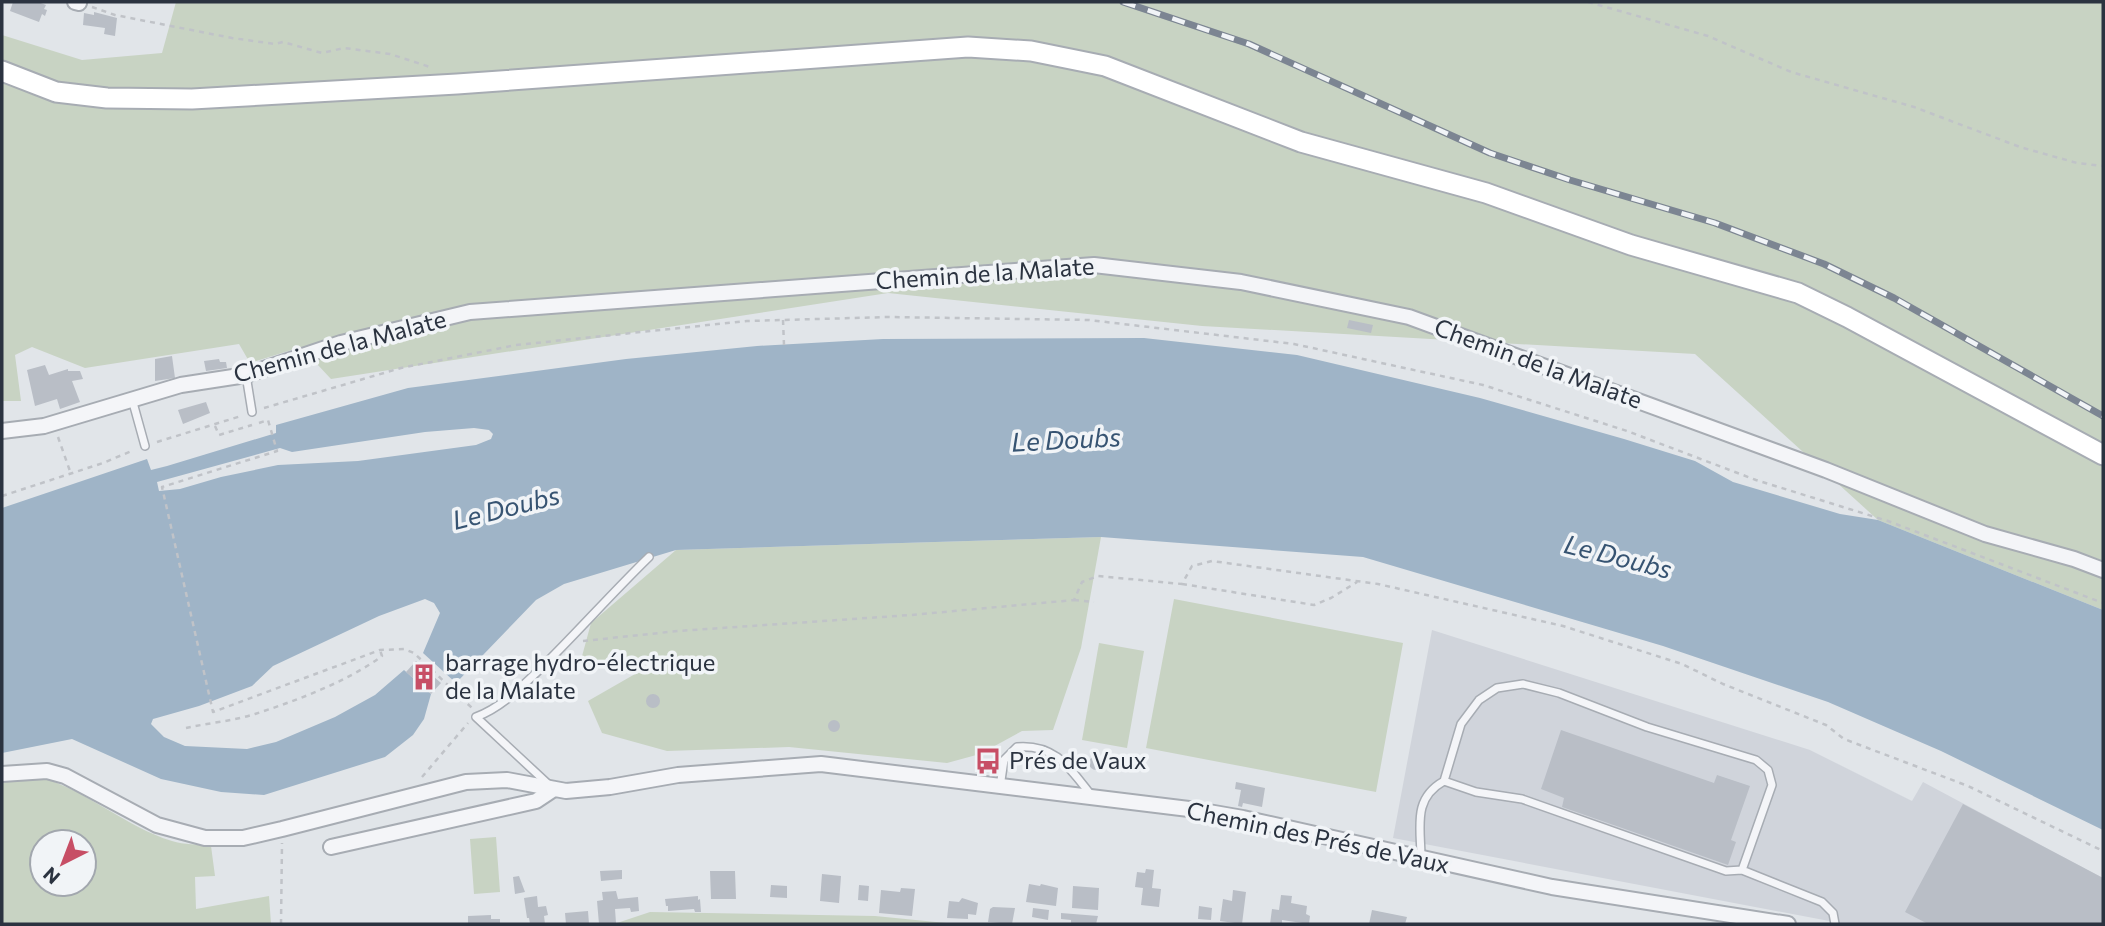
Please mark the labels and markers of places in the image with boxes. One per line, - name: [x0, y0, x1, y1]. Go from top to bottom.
- place label: barrage hydro-électrique de la Malate: [445, 647, 715, 704]
- building icon: barrage hydro-électrique de la Malate: [409, 662, 439, 692]
- place label: Prés de Vaux: [1009, 745, 1147, 774]
- bus stop icon: Prés de Vaux: [973, 746, 1003, 776]

